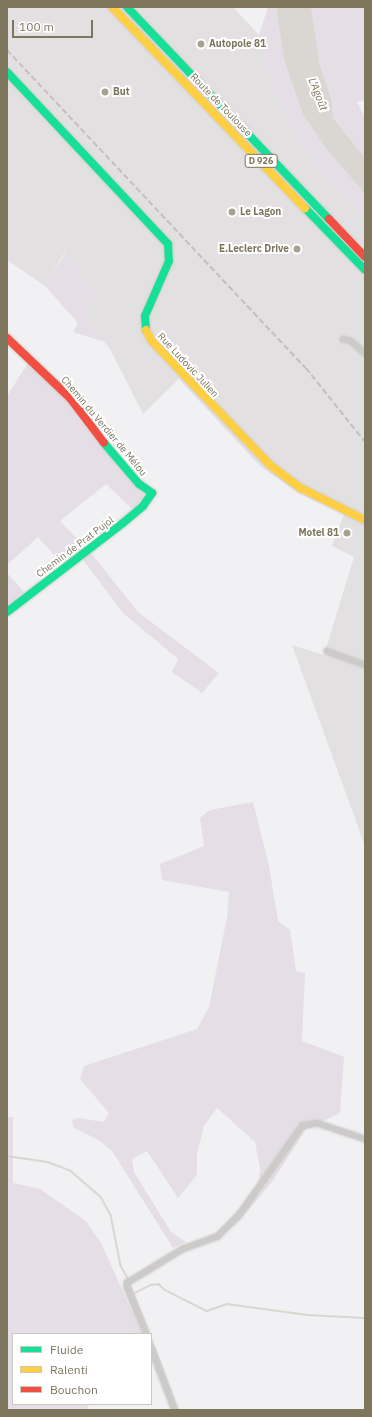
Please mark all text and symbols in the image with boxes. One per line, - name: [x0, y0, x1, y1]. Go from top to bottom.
- scale bar: [14, 12, 95, 38]
- text: 100 m: [19, 19, 54, 34]
- place label: Autopole 81: [209, 38, 266, 50]
- marker: Autopole 81: [196, 39, 206, 49]
- street label: Route de Toulouse: [188, 71, 254, 139]
- water label: L'Agoût: [305, 76, 331, 112]
- place label: But: [113, 86, 129, 98]
- marker: But: [100, 87, 110, 97]
- road number: D 926: [244, 154, 278, 168]
- place label: Le Lagon: [240, 206, 281, 218]
- marker: Le Lagon: [227, 207, 237, 217]
- place label: E.Leclerc Drive: [219, 243, 289, 255]
- marker: E.Leclerc Drive: [292, 244, 302, 254]
- street label: Rue Ludovic Julien: [155, 330, 221, 400]
- street label: Chemin du Verdier de Mélou: [59, 374, 149, 478]
- street label: Chemin de Prat Pujol: [34, 514, 116, 580]
- place label: Motel 81: [298, 527, 339, 539]
- marker: Motel 81: [342, 528, 352, 538]
- legend: [12, 1333, 152, 1405]
- text: Fluide: [50, 1342, 83, 1357]
- text: Ralenti: [50, 1362, 88, 1377]
- text: Bouchon: [50, 1382, 98, 1397]

